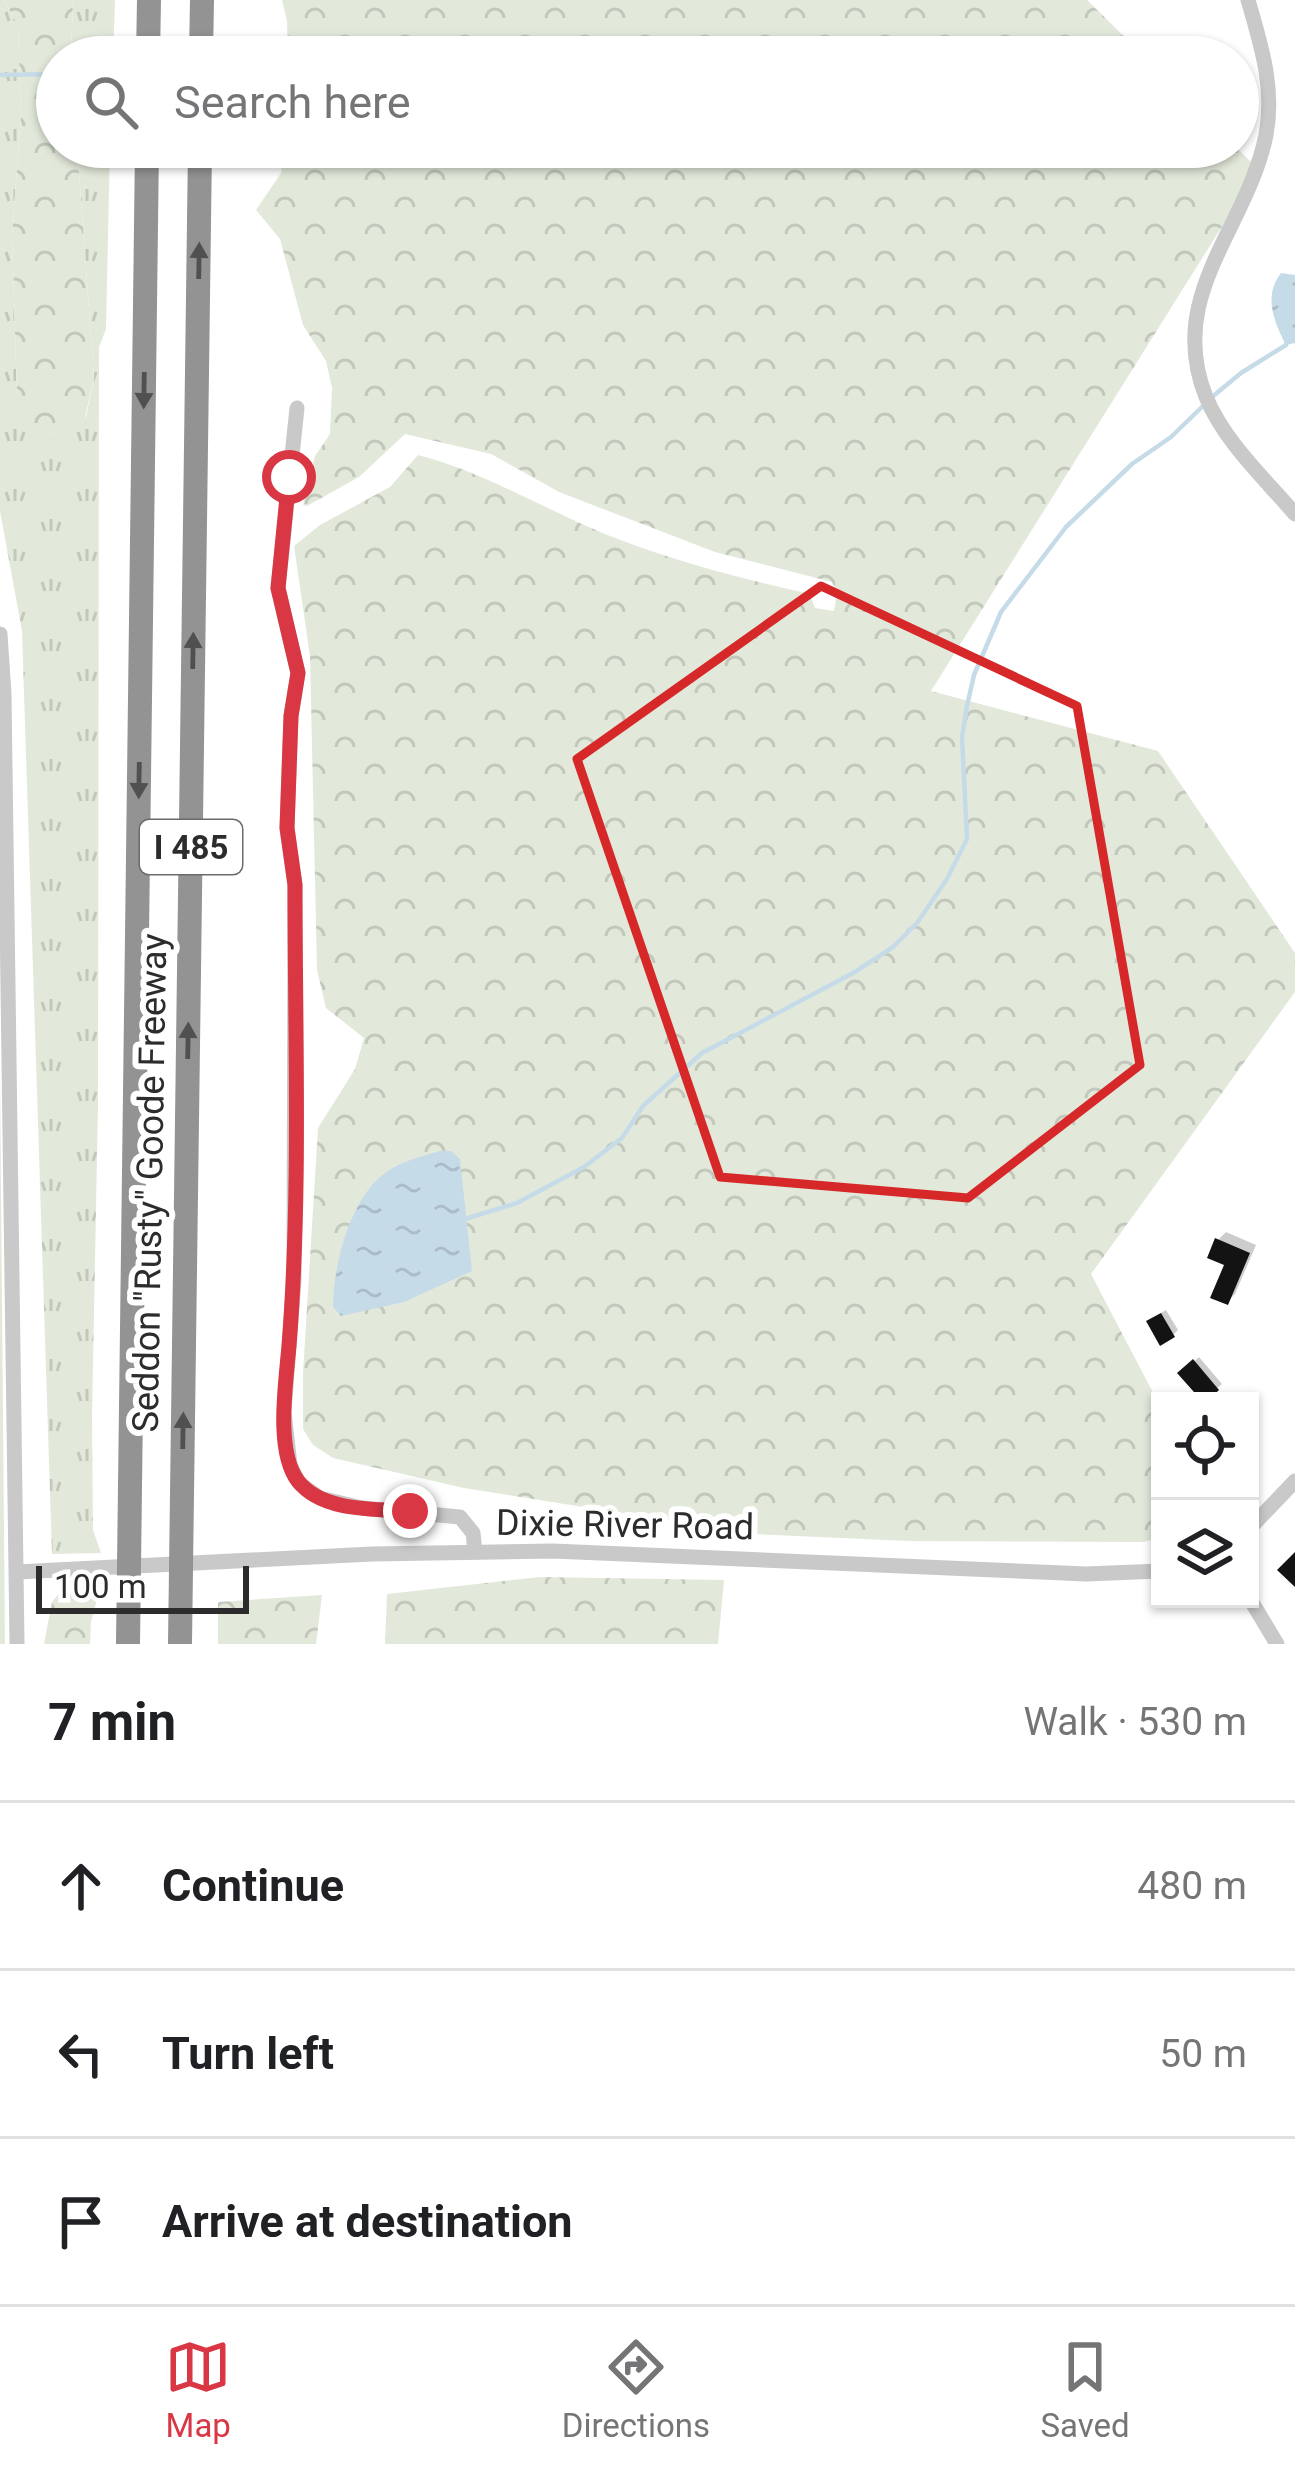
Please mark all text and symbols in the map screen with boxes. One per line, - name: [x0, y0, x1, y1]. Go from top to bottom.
- search box: [36, 36, 1259, 168]
- icon: search: [78, 69, 144, 135]
- text: Search here: [174, 76, 411, 129]
- one-way arrow: [189, 241, 208, 279]
- one-way arrow: [134, 372, 153, 410]
- route start: [262, 450, 316, 504]
- one-way arrow: [184, 631, 203, 669]
- one-way arrow: [129, 762, 148, 800]
- road number: I 485: [140, 820, 242, 874]
- street label: Seddon "Rusty" Goode Freeway: [125, 933, 175, 1433]
- one-way arrow: [179, 1021, 198, 1059]
- map controls: [1151, 1392, 1259, 1608]
- button: locate: [1151, 1392, 1259, 1500]
- one-way arrow: [173, 1411, 193, 1449]
- route end: [383, 1484, 437, 1538]
- button: layers: [1151, 1500, 1259, 1608]
- street label: Dixie River Road: [496, 1502, 754, 1548]
- scale bar: [36, 1560, 249, 1613]
- text: 100 m: [54, 1567, 147, 1606]
- text: 7 min: [48, 1693, 176, 1752]
- text: Walk · 530 m: [1023, 1699, 1247, 1745]
- icon: ahead: [48, 1853, 114, 1919]
- text: Continue: [162, 1859, 344, 1912]
- text: 480 m: [1137, 1863, 1247, 1909]
- icon: left: [48, 2021, 114, 2087]
- text: Turn left: [162, 2027, 334, 2080]
- text: 50 m: [1159, 2031, 1247, 2077]
- icon: arrive: [48, 2189, 114, 2255]
- text: Arrive at destination: [162, 2195, 573, 2248]
- tab: Map: [165, 2334, 231, 2445]
- tab: Directions: [562, 2334, 710, 2445]
- tab: Saved: [1041, 2334, 1130, 2445]

